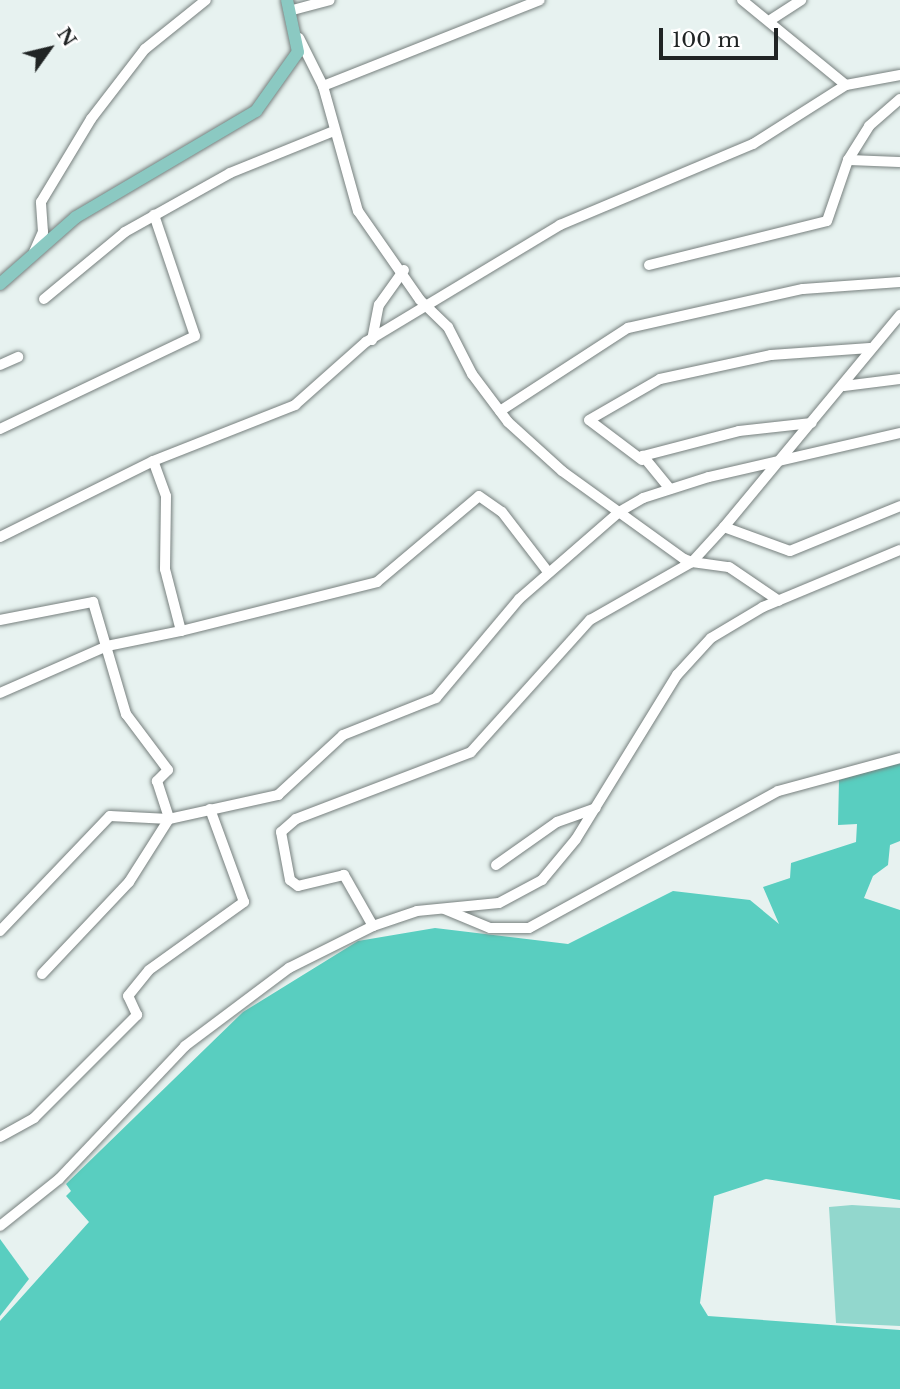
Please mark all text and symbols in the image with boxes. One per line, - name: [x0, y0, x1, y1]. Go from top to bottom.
- north arrow: [14, 14, 84, 84]
- scale bar: [662, 14, 781, 58]
- text: N: [52, 23, 81, 51]
- text: 100 m: [672, 27, 740, 53]

